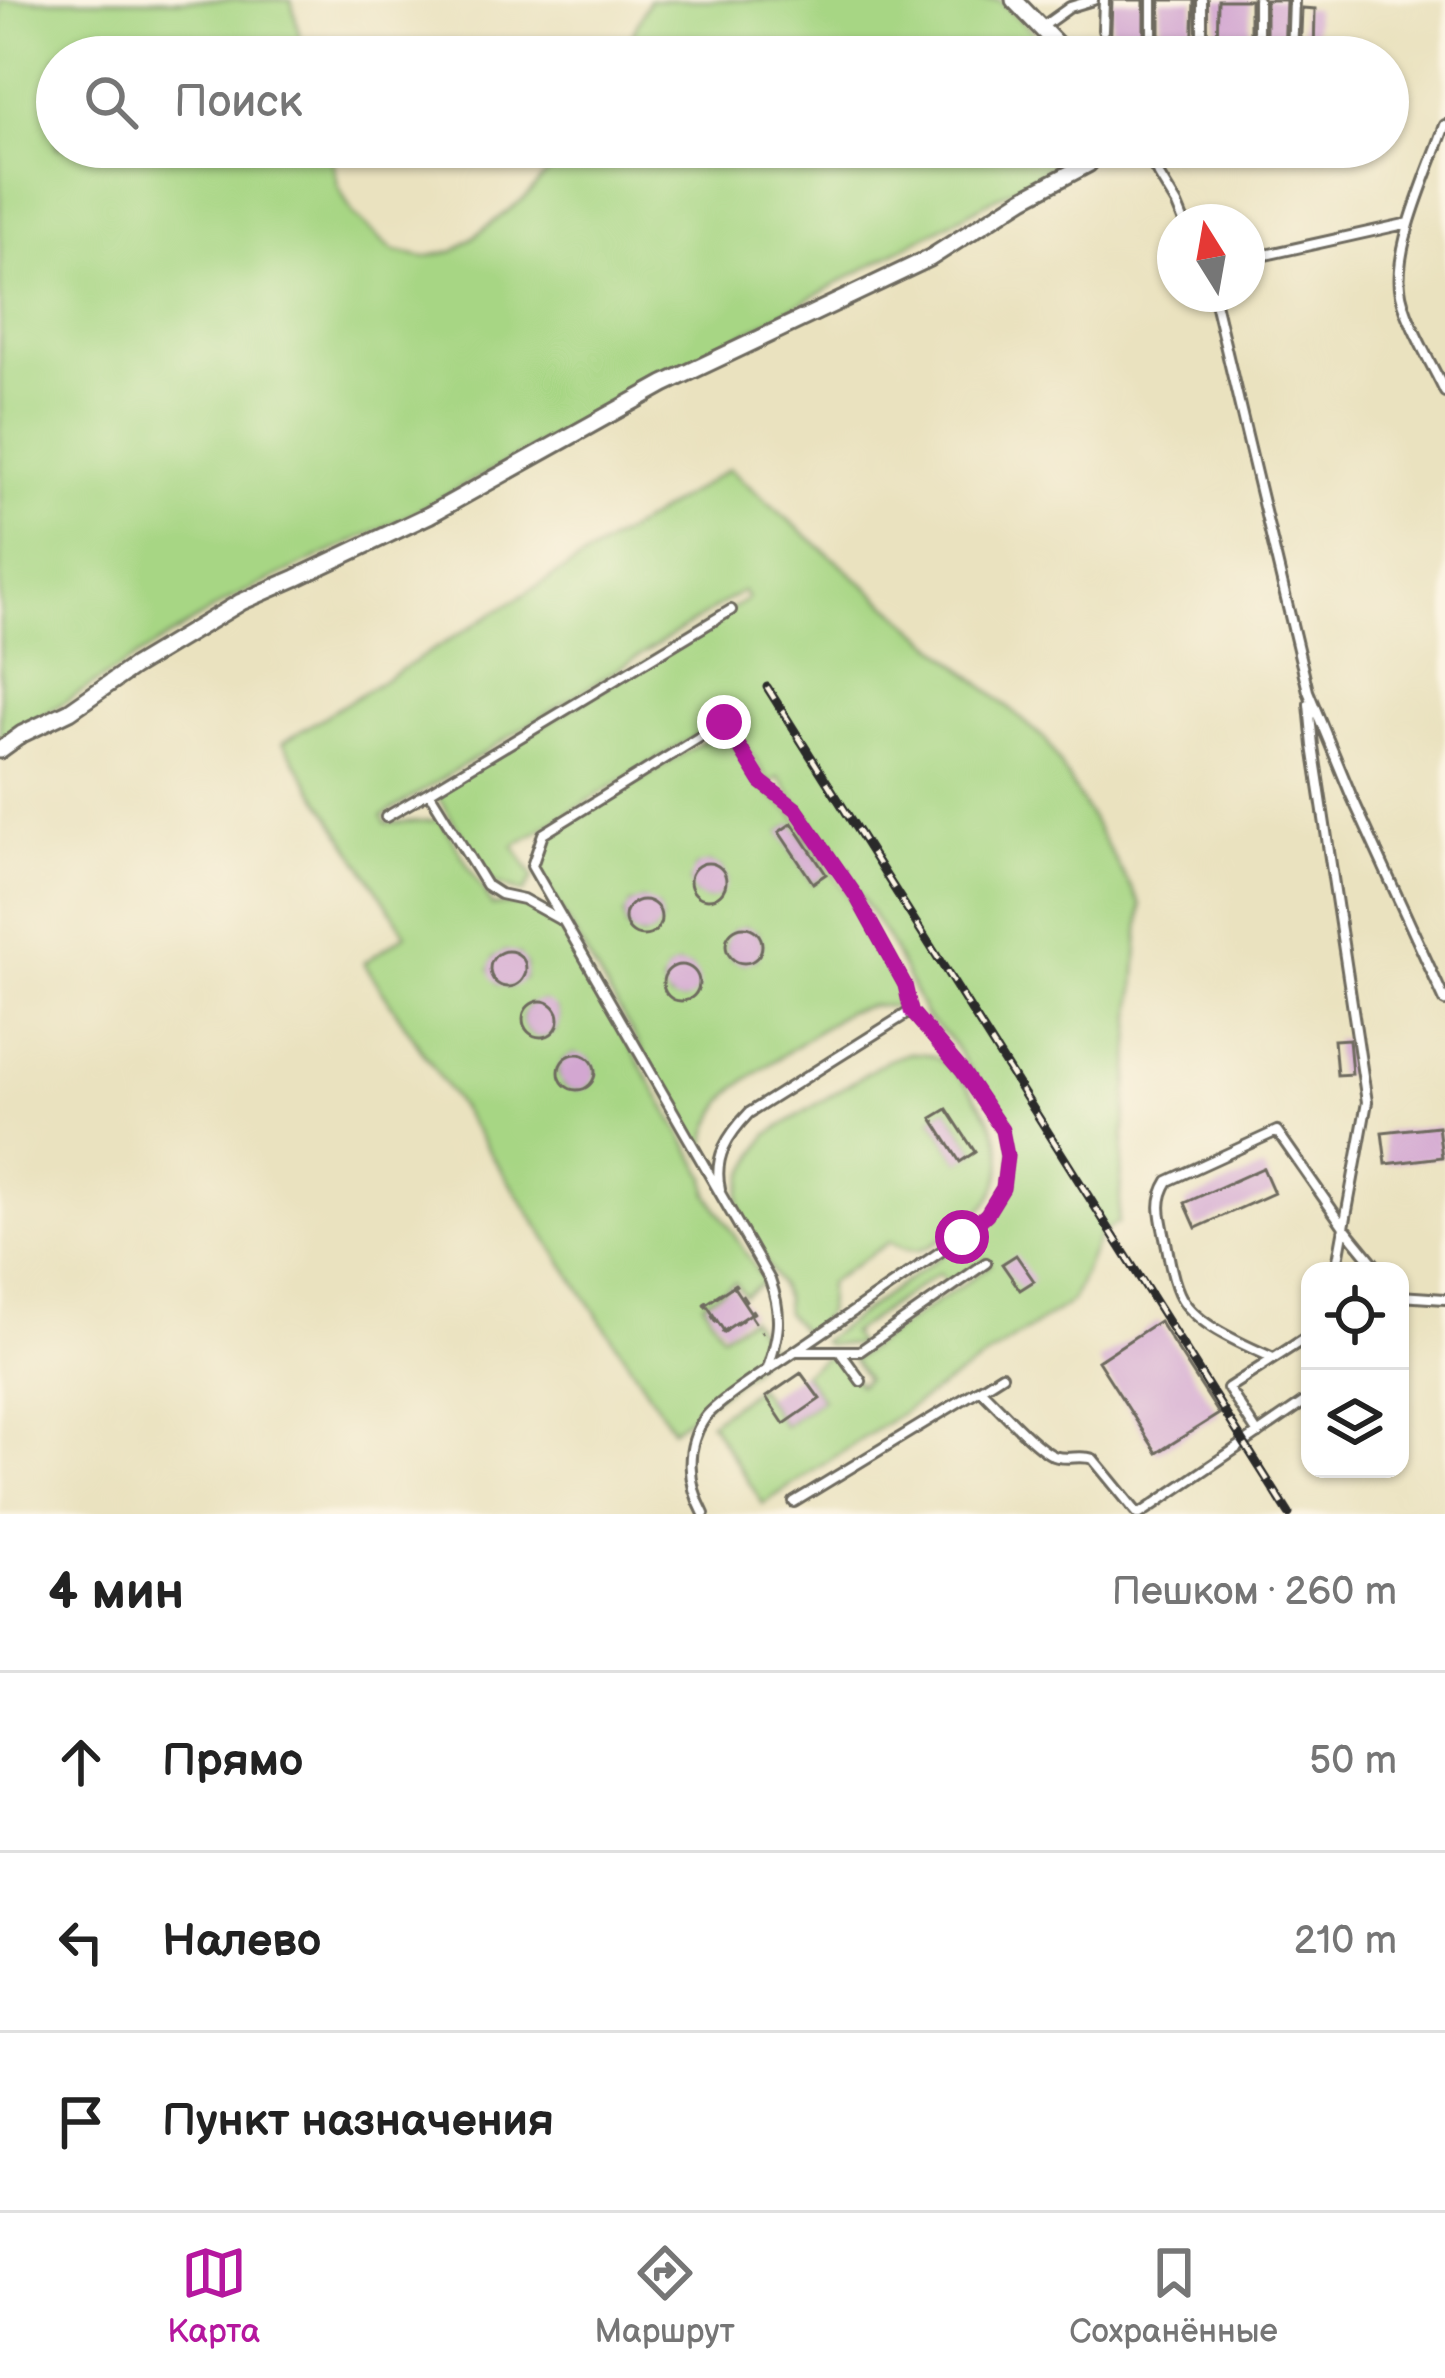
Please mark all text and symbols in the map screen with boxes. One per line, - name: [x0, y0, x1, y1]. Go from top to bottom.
- search box: [36, 36, 1409, 168]
- icon: search: [78, 69, 144, 135]
- text: Поиск: [174, 75, 302, 130]
- north arrow: [1157, 204, 1265, 312]
- route end: [697, 695, 751, 749]
- route start: [935, 1210, 989, 1264]
- map controls: [1301, 1262, 1409, 1478]
- button: locate: [1301, 1262, 1409, 1370]
- button: layers: [1301, 1370, 1409, 1478]
- text: 4 мин: [48, 1562, 184, 1623]
- text: Пешком · 260 m: [1112, 1569, 1397, 1616]
- icon: ahead: [48, 1729, 114, 1795]
- text: Прямо: [162, 1734, 303, 1789]
- text: 50 m: [1309, 1738, 1397, 1785]
- icon: left: [48, 1909, 114, 1975]
- text: Налево: [162, 1914, 321, 1969]
- text: 210 m: [1294, 1918, 1397, 1965]
- icon: arrive: [48, 2089, 114, 2155]
- text: Пункт назначения: [162, 2094, 554, 2149]
- tab: Карта: [167, 2240, 260, 2352]
- tab: Маршрут: [595, 2240, 735, 2352]
- tab: Сохранённые: [1069, 2240, 1278, 2352]

